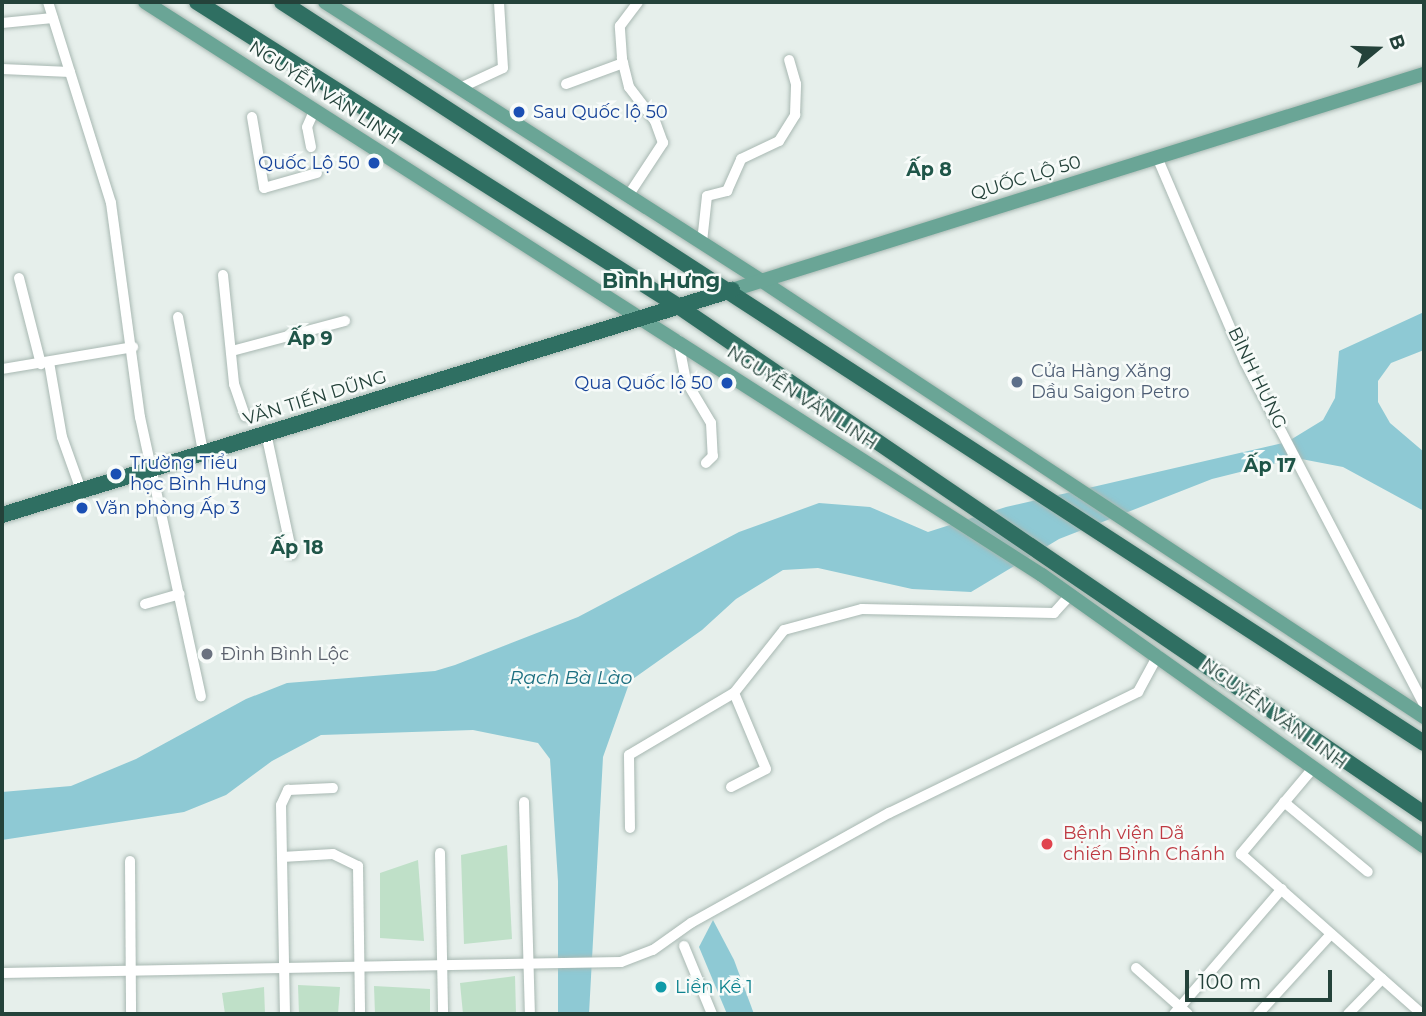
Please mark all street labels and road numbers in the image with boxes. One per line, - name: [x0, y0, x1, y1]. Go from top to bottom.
- street label: NGUYỄN VĂN LINH: [245, 36, 403, 150]
- street label: QUỐC LỘ 50: [968, 151, 1084, 205]
- street label: BÌNH HƯNG: [1223, 324, 1291, 432]
- street label: NGUYỄN VĂN LINH: [723, 341, 881, 455]
- street label: VĂN TIẾN DŨNG: [241, 366, 389, 430]
- street label: NGUYỄN VĂN LINH: [1197, 654, 1351, 774]

